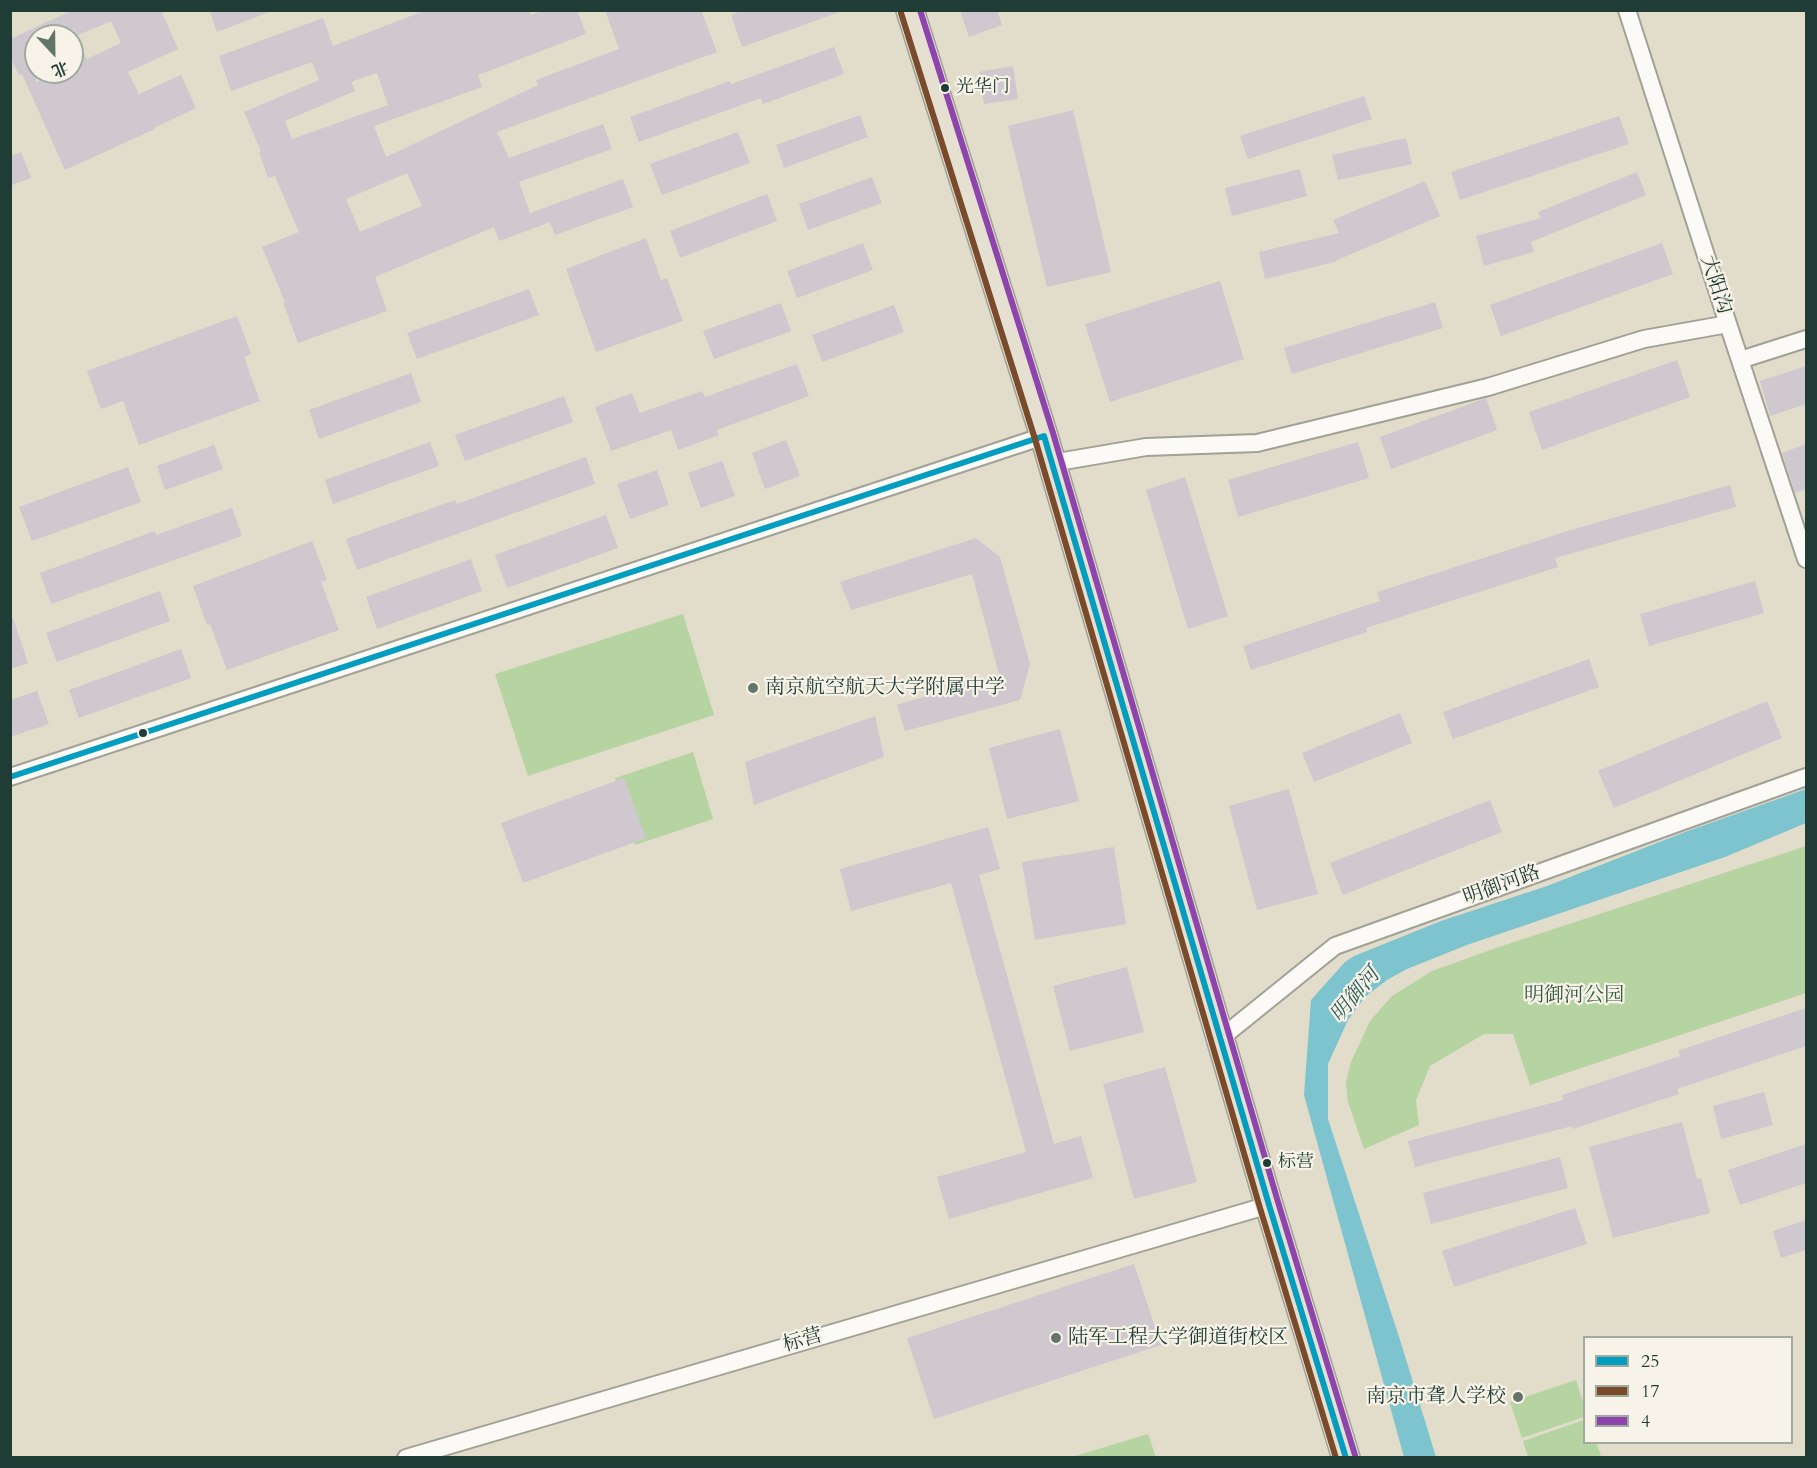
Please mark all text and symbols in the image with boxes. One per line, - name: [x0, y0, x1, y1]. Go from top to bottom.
- north arrow: [24, 24, 84, 84]
- text: 北: [48, 56, 72, 82]
- place label: 光华门: [956, 77, 1010, 99]
- marker: 光华门: [939, 82, 951, 94]
- street label: 大阳沟: [1694, 253, 1736, 317]
- place label: 南京航空航天大学附属中学: [765, 676, 1005, 700]
- marker: 南京航空航天大学附属中学: [746, 681, 760, 695]
- unlabelled marker: [137, 727, 149, 739]
- street label: 明御河路: [1460, 861, 1544, 911]
- water label: 明御河: [1326, 964, 1386, 1028]
- park label: 明御河公园: [1524, 984, 1624, 1008]
- place label: 标营: [1278, 1152, 1314, 1174]
- marker: 标营: [1261, 1157, 1273, 1169]
- street label: 标营: [780, 1324, 826, 1358]
- place label: 陆军工程大学御道街校区: [1068, 1326, 1288, 1350]
- marker: 陆军工程大学御道街校区: [1049, 1331, 1063, 1345]
- legend: [1583, 1336, 1793, 1444]
- text: 25: [1641, 1349, 1659, 1374]
- text: 17: [1641, 1379, 1659, 1404]
- place label: 南京市聋人学校: [1366, 1385, 1506, 1409]
- marker: 南京市聋人学校: [1511, 1390, 1525, 1404]
- text: 4: [1641, 1409, 1650, 1434]

